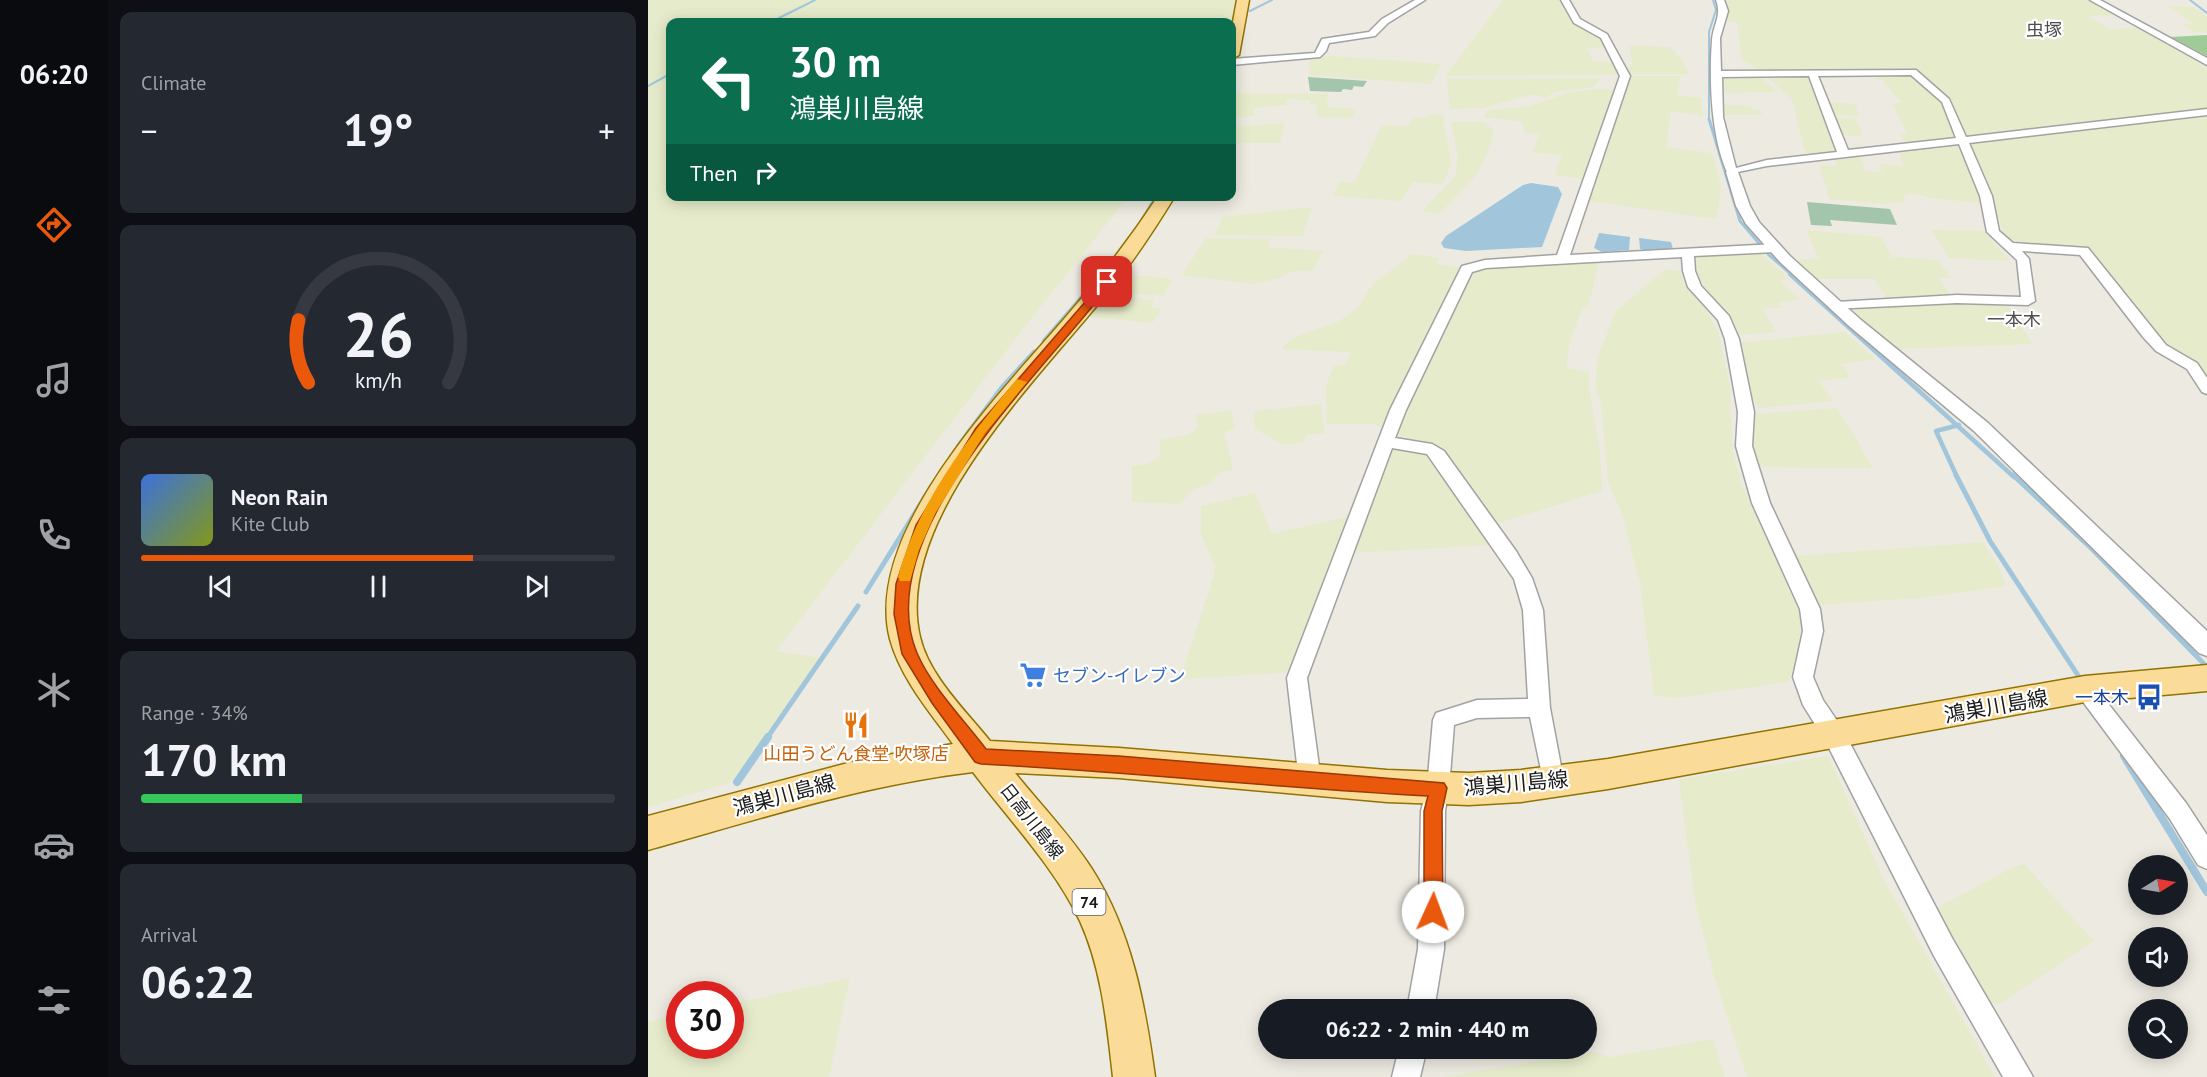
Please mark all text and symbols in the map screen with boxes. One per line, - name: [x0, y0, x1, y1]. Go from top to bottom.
- district label: 虫塚: [2026, 18, 2062, 41]
- text: 30 m: [789, 34, 881, 89]
- icon: left: [690, 42, 768, 120]
- text: 06:20: [20, 57, 88, 91]
- text: Climate: [141, 70, 207, 96]
- text: 鴻巣川島線: [789, 91, 924, 125]
- text: 19°: [343, 100, 413, 158]
- text: −: [141, 109, 158, 152]
- text: +: [598, 109, 615, 152]
- icon: right: [749, 156, 782, 189]
- text: Then: [690, 159, 737, 187]
- icon: directions: [33, 204, 75, 246]
- pin: [1081, 256, 1132, 307]
- icon: arrive: [1090, 265, 1123, 298]
- text: 26: [343, 293, 413, 374]
- district label: 一本木: [1987, 308, 2041, 331]
- icon: music: [33, 359, 75, 401]
- text: km/h: [354, 366, 401, 394]
- text: Neon Rain: [231, 483, 328, 511]
- text: Kite Club: [231, 511, 309, 537]
- icon: phone: [33, 514, 75, 556]
- icon: previous: [204, 570, 237, 603]
- icon: pause: [362, 570, 395, 603]
- icon: next: [520, 570, 553, 603]
- supermarket icon: セブン-イレブン: [1018, 660, 1048, 690]
- place label: セブン-イレブン: [1053, 664, 1185, 687]
- icon: climate: [33, 669, 75, 711]
- bus stop icon: 一本木: [2134, 682, 2164, 712]
- street label: 鴻巣川島線: [1942, 684, 2050, 728]
- place label: 一本木: [2075, 686, 2129, 709]
- text: Range · 34%: [141, 700, 248, 726]
- restaurant icon: 山田うどん食堂 吹塚店: [841, 710, 871, 740]
- text: 170 km: [141, 730, 287, 788]
- place label: 山田うどん食堂 吹塚店: [764, 742, 948, 765]
- street label: 鴻巣川島線: [1463, 765, 1569, 801]
- street label: 鴻巣川島線: [730, 768, 838, 822]
- street label: 日高川島線: [995, 778, 1069, 864]
- icon: car: [33, 824, 75, 866]
- north arrow: [2128, 855, 2188, 915]
- map controls: [2128, 855, 2188, 1059]
- position arrow: [1401, 880, 1465, 944]
- road number: 74: [1072, 889, 1106, 915]
- text: Arrival: [141, 922, 197, 948]
- button: sound: [2128, 927, 2188, 987]
- text: 06:22: [141, 952, 255, 1010]
- icon: filters: [33, 979, 75, 1021]
- speed limit sign: 30: [666, 981, 744, 1059]
- button: search: [2128, 999, 2188, 1059]
- text: 06:22 · 2 min · 440 m: [1326, 1015, 1529, 1043]

